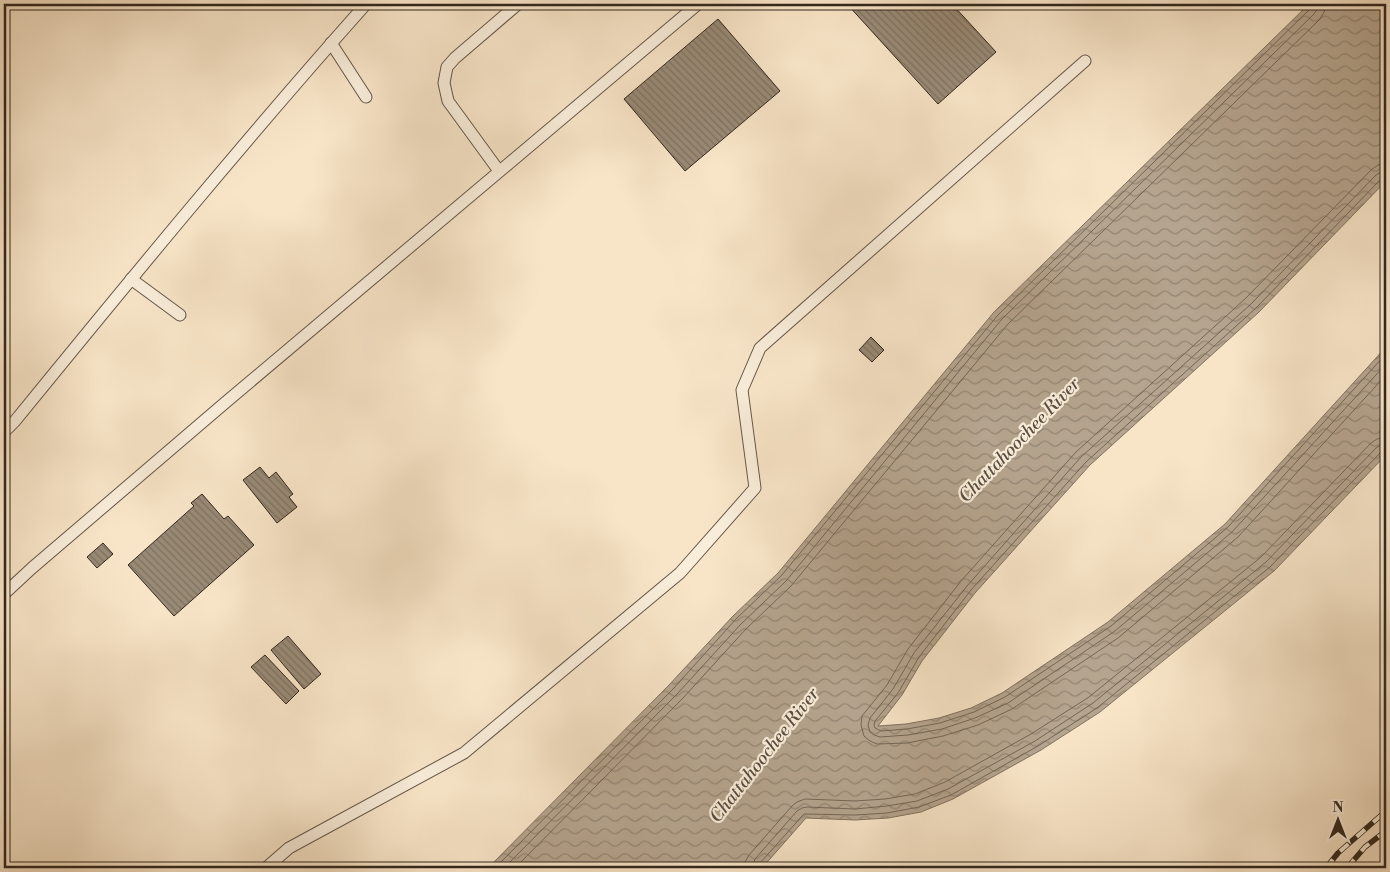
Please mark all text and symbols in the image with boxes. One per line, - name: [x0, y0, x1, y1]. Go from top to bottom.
- water label: Chattahoochee River: [954, 373, 1085, 508]
- water label: Chattahoochee River: [705, 683, 824, 827]
- north arrow: [1312, 794, 1362, 844]
- text: N: [1332, 799, 1344, 817]

